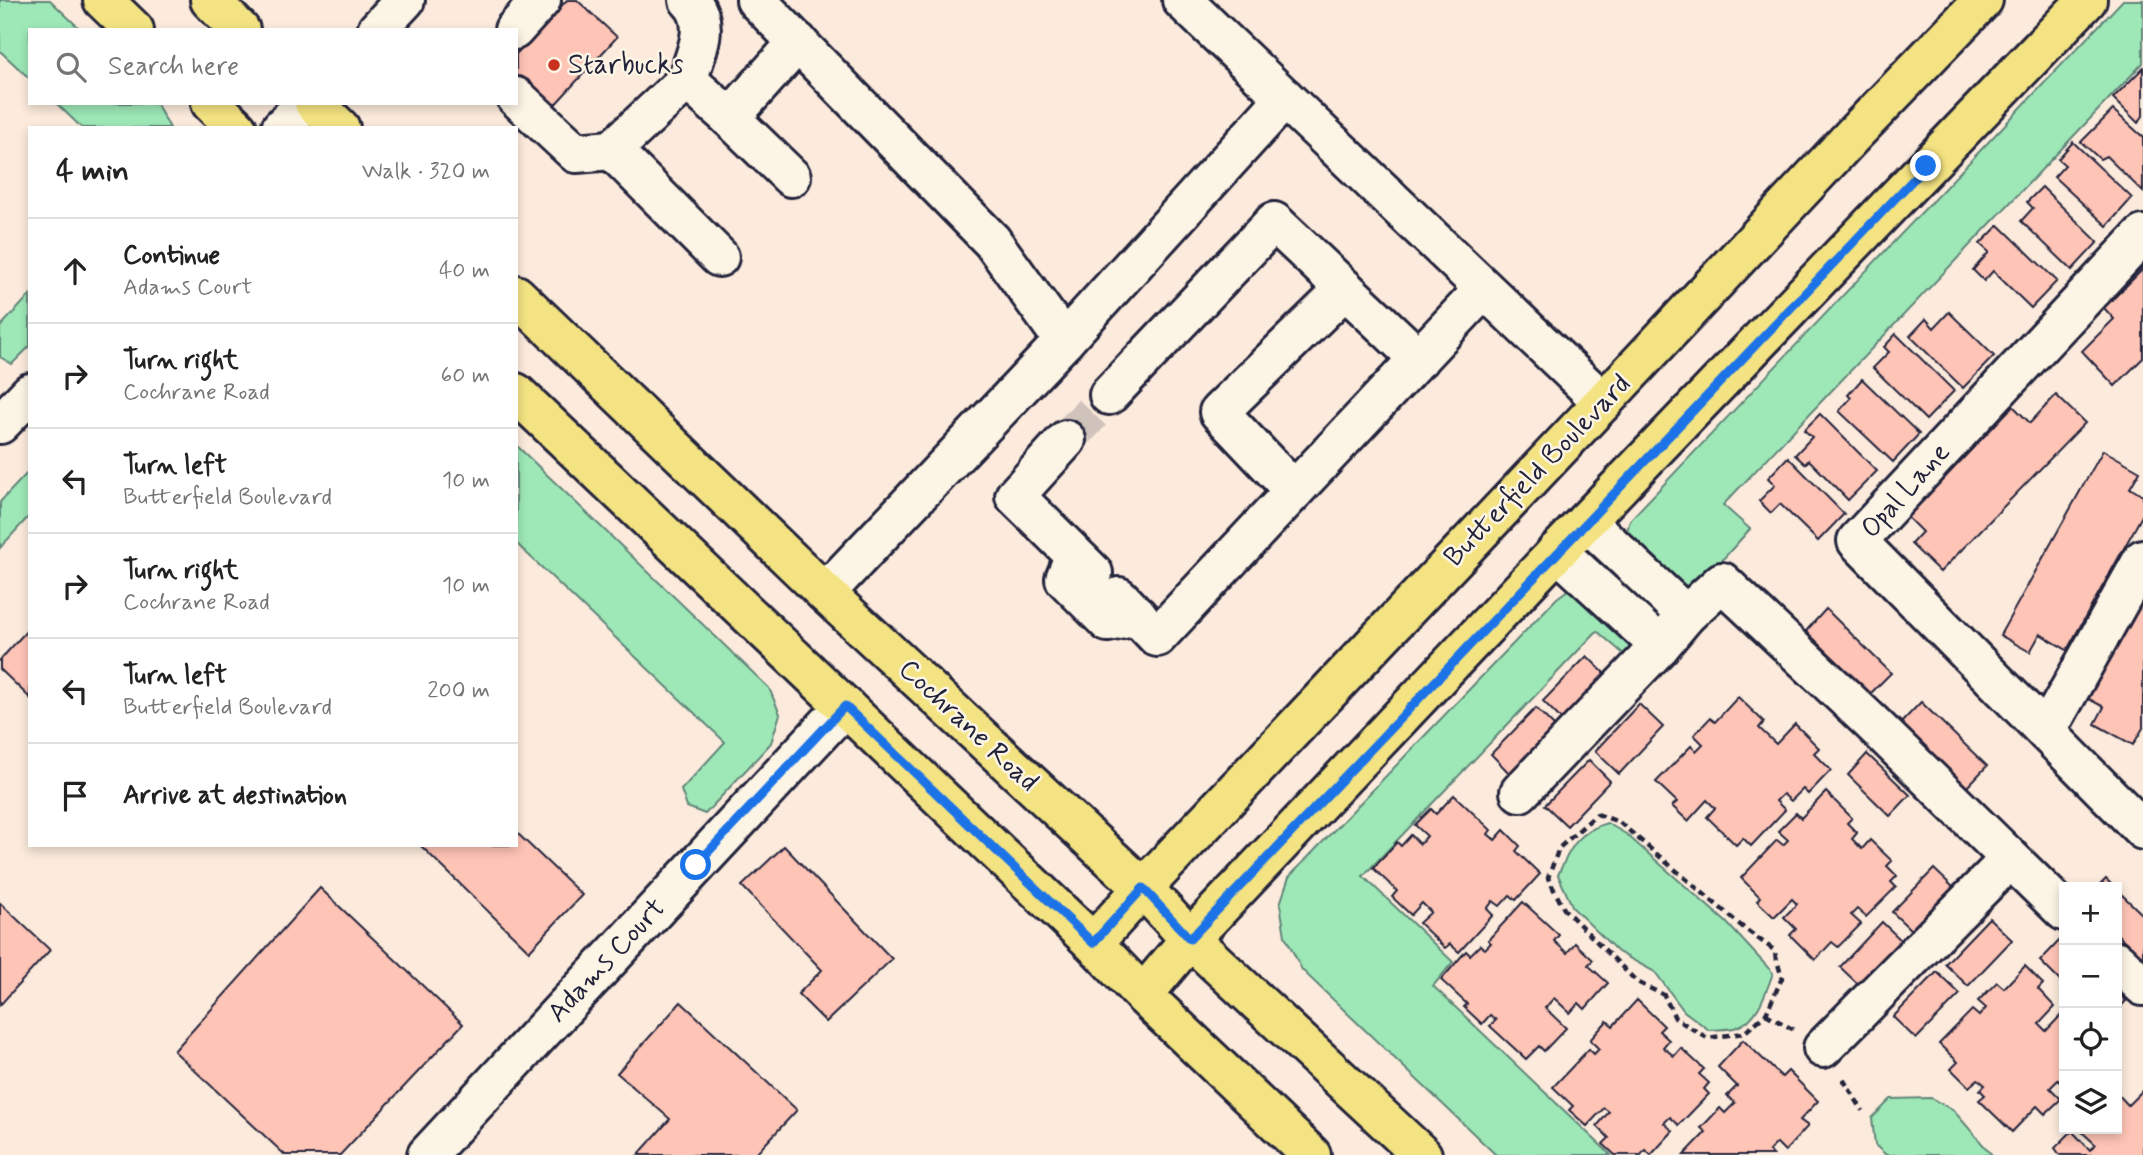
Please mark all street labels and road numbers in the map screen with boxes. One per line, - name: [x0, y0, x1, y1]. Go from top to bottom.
- street label: Butterfield Boulevard: [1436, 367, 1640, 575]
- street label: Opal Lane: [1853, 435, 1959, 547]
- street label: Cochrane Road: [890, 652, 1046, 800]
- street label: Adams Court: [540, 891, 674, 1031]

